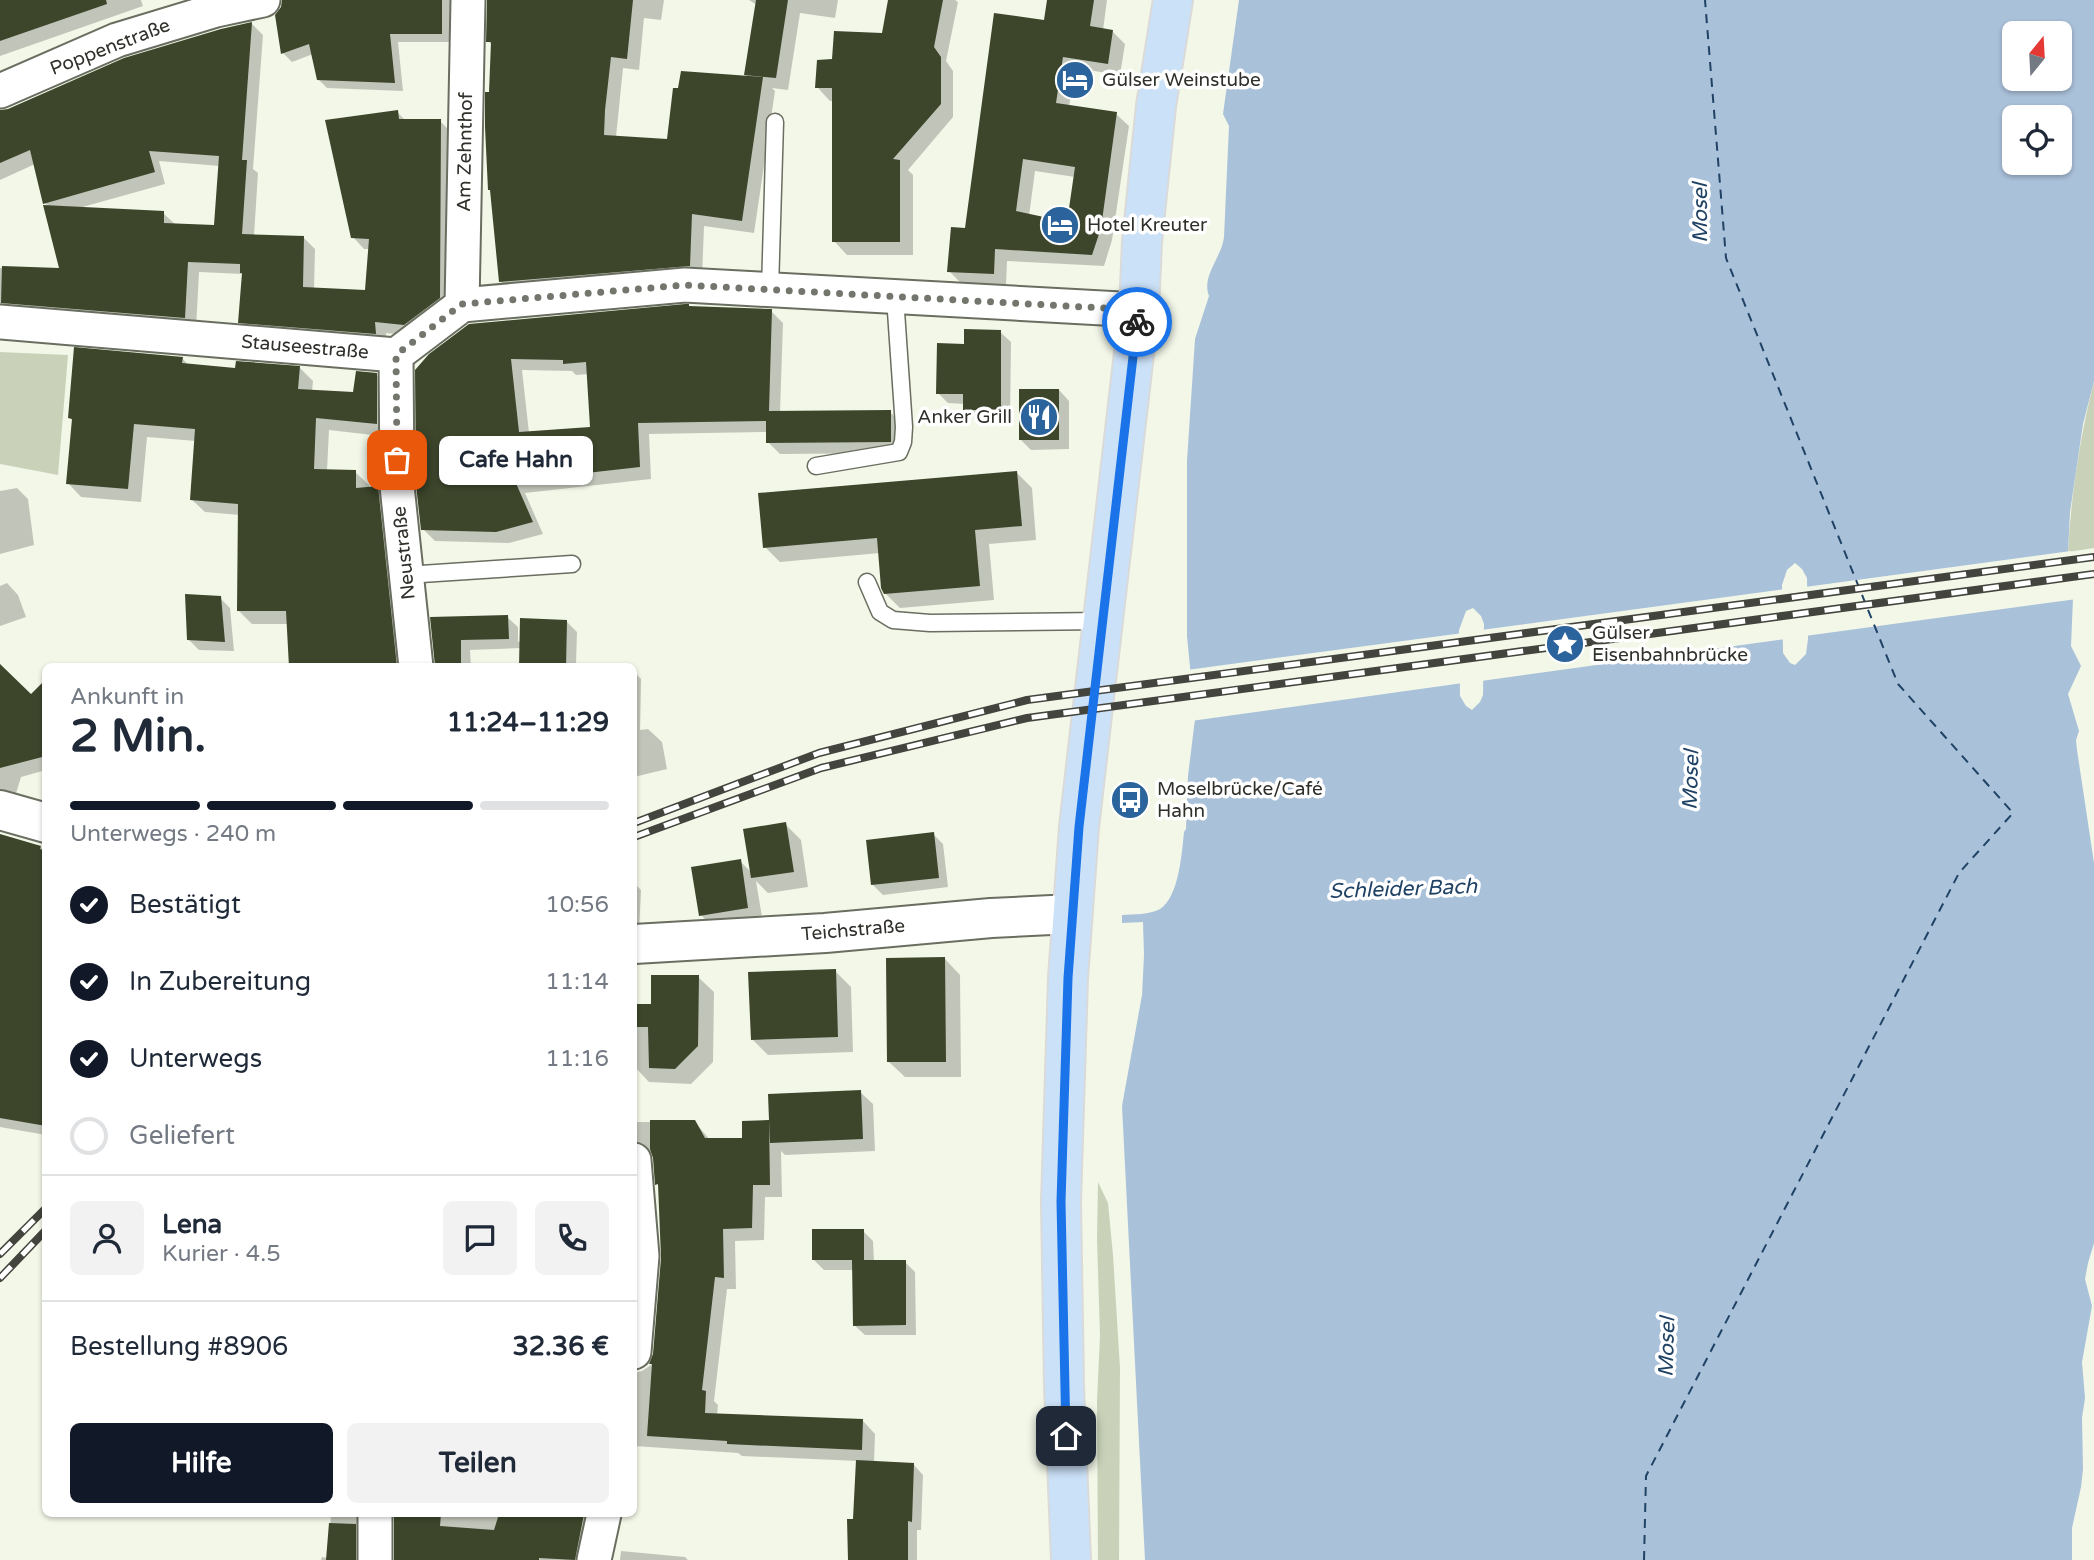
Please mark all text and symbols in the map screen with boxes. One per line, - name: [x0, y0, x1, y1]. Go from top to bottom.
- street label: Poppenstraße: [47, 14, 173, 80]
- north arrow: [2002, 21, 2072, 91]
- map controls: [2002, 21, 2072, 175]
- hotel icon: Gülser Weinstube: [1054, 59, 1096, 101]
- place label: Gülser Weinstube: [1102, 69, 1261, 91]
- street label: Am Zehnthof: [453, 91, 477, 212]
- button: locate: [2002, 105, 2072, 175]
- water label: Mosel: [1688, 180, 1713, 243]
- hotel icon: Hotel Kreuter: [1039, 204, 1081, 246]
- place label: Hotel Kreuter: [1087, 214, 1208, 236]
- courier: [1102, 287, 1172, 357]
- icon: bike: [1118, 303, 1156, 341]
- street label: Stauseestraße: [240, 330, 370, 364]
- restaurant icon: Anker Grill: [1018, 396, 1060, 438]
- place label: Anker Grill: [917, 406, 1012, 428]
- pin: [367, 430, 427, 490]
- callout: Cafe Hahn: [439, 435, 593, 484]
- icon: bag: [378, 441, 416, 479]
- text: Cafe Hahn: [459, 446, 573, 474]
- street label: Neustraße: [388, 505, 420, 601]
- place label: Gülser Eisenbahnbrücke: [1592, 622, 1748, 666]
- place icon: Gülser Eisenbahnbrücke: [1544, 623, 1586, 665]
- text: Ankunft in: [70, 683, 184, 711]
- text: 11:24–11:29: [447, 707, 609, 738]
- text: 2 Min.: [70, 709, 206, 764]
- water label: Mosel: [1677, 747, 1705, 810]
- place label: Moselbrücke/Café Hahn: [1157, 778, 1323, 822]
- bus stop icon: Moselbrücke/Café Hahn: [1109, 779, 1151, 821]
- text: Unterwegs · 240 m: [70, 820, 276, 848]
- water label: Schleider Bach: [1328, 874, 1479, 904]
- icon: check: [70, 886, 108, 924]
- text: Bestätigt: [129, 889, 241, 920]
- text: 10:56: [545, 891, 609, 919]
- street label: Teichstraße: [800, 915, 906, 945]
- icon: check: [70, 963, 108, 1001]
- text: In Zubereitung: [129, 966, 311, 997]
- text: 11:14: [545, 968, 609, 996]
- icon: check: [70, 1040, 108, 1078]
- text: Unterwegs: [129, 1043, 262, 1074]
- text: 11:16: [545, 1045, 609, 1073]
- text: Geliefert: [129, 1120, 235, 1151]
- button: person: [70, 1201, 144, 1275]
- button: chat: [443, 1201, 517, 1275]
- button: phone: [535, 1201, 609, 1275]
- text: Lena: [162, 1209, 222, 1240]
- text: Kurier · 4.5: [162, 1240, 281, 1268]
- water label: Mosel: [1653, 1314, 1681, 1377]
- text: Bestellung #8906: [70, 1331, 288, 1362]
- text: 32.36 €: [512, 1331, 609, 1362]
- pin: [1036, 1406, 1096, 1466]
- icon: home: [1047, 1417, 1085, 1455]
- button: Hilfe: [70, 1423, 333, 1503]
- button: Teilen: [347, 1423, 609, 1503]

